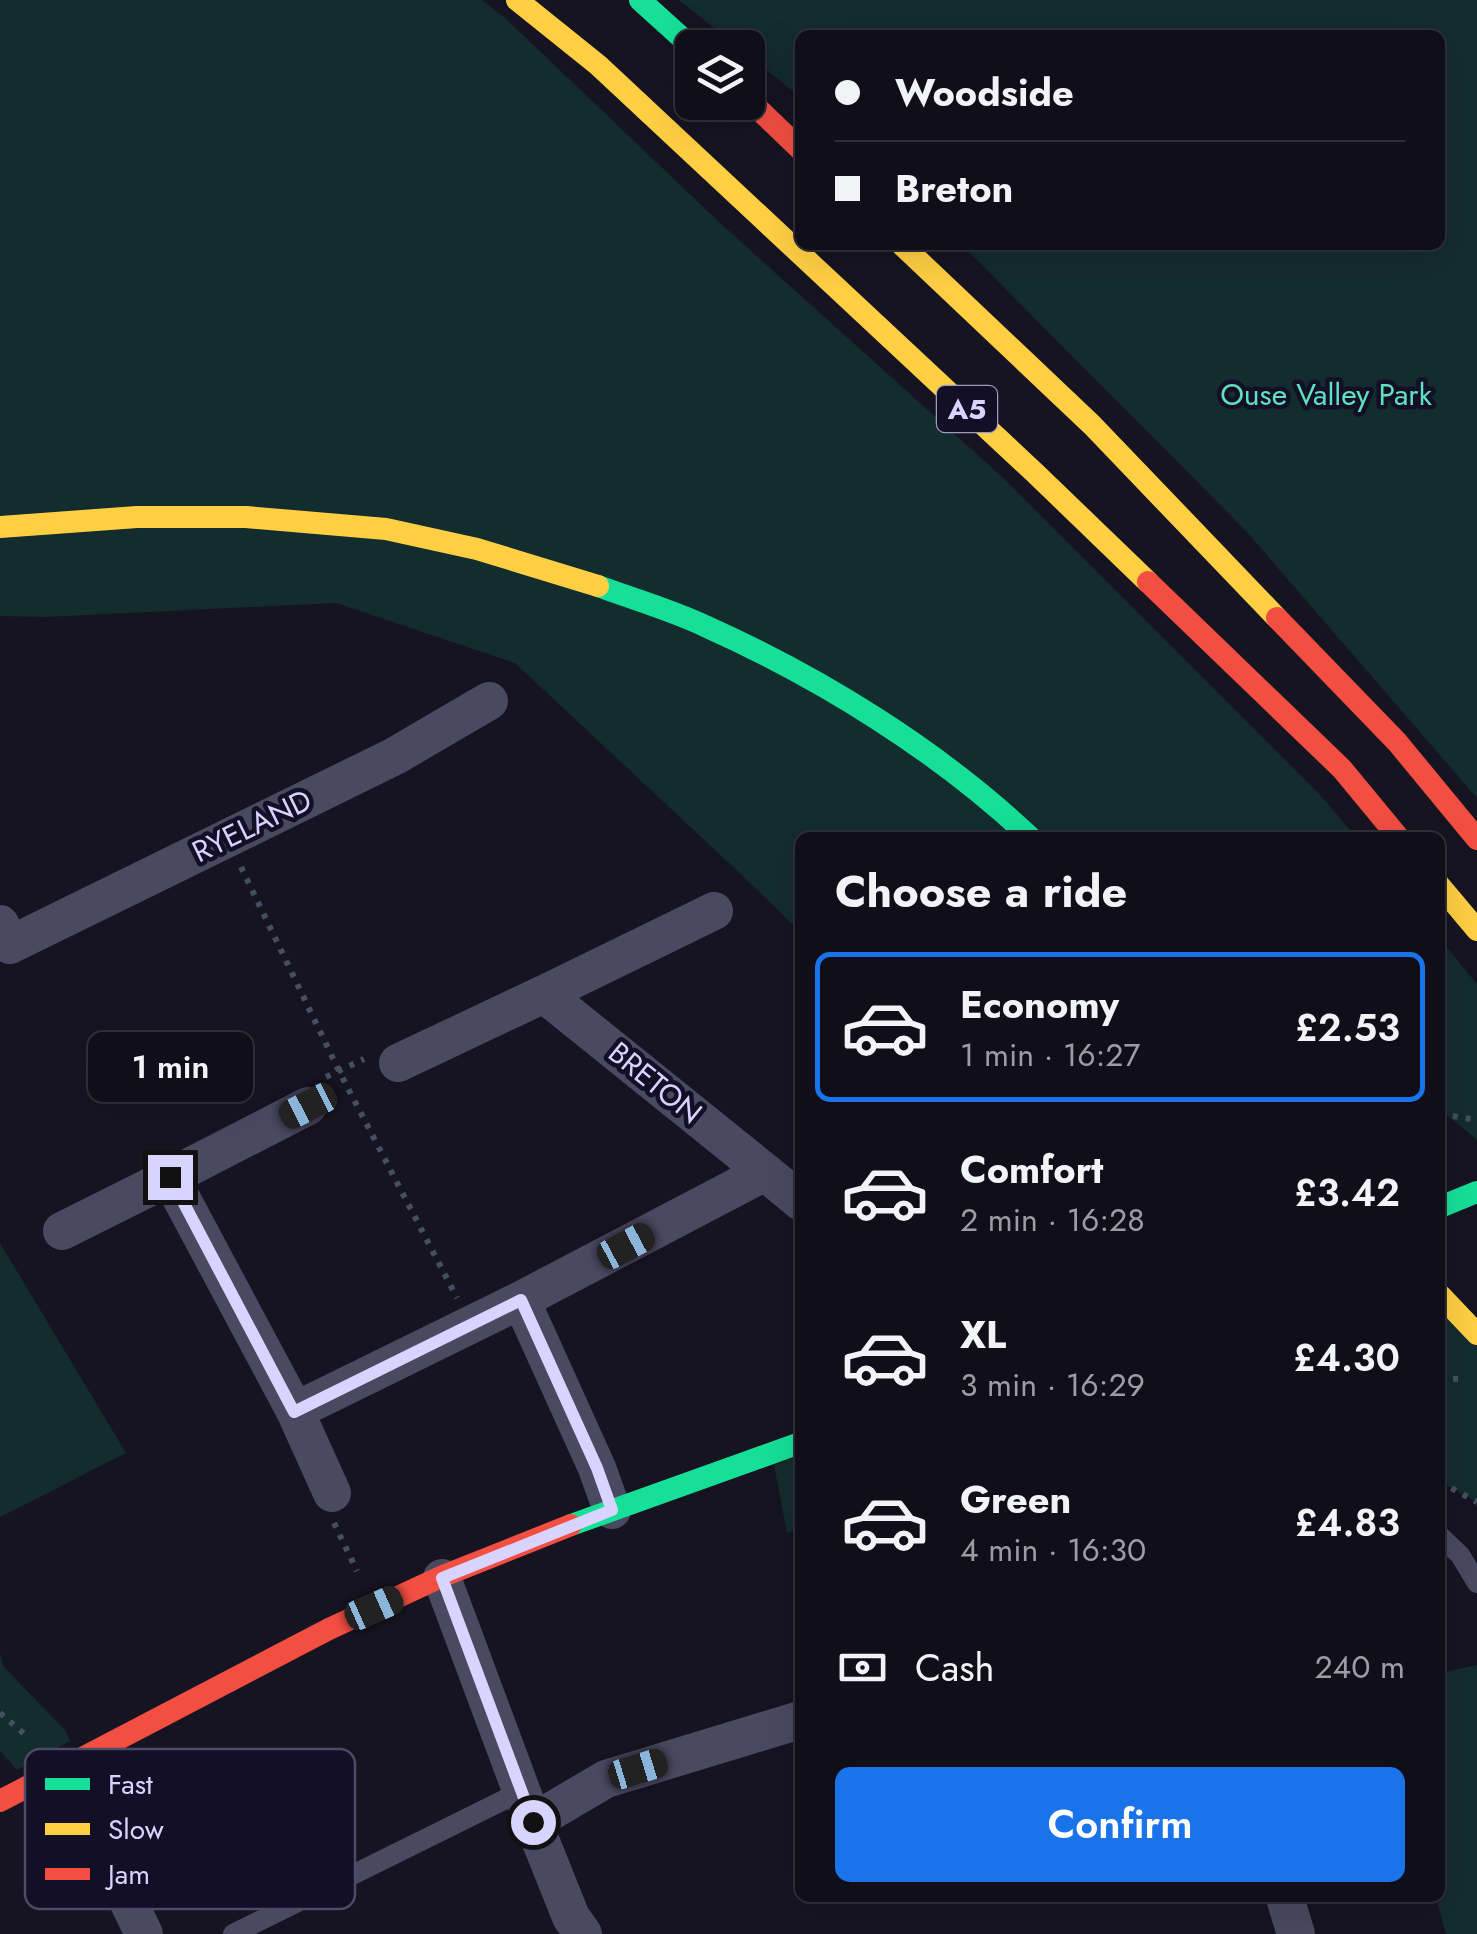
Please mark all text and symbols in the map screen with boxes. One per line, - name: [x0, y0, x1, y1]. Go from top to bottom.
- map controls: [675, 30, 765, 120]
- button: layers: [675, 30, 765, 120]
- text: Woodside: [895, 65, 1074, 120]
- text: Breton: [895, 161, 1013, 216]
- park label: Ouse Valley Park: [1220, 373, 1433, 416]
- road number: A5: [937, 386, 997, 432]
- street label: RYELAND: [185, 778, 319, 873]
- text: Choose a ride: [835, 859, 1127, 924]
- text: Economy: [960, 977, 1119, 1032]
- icon: car: [840, 982, 930, 1072]
- text: £2.53: [1295, 1000, 1400, 1055]
- street label: BRETON: [599, 1031, 711, 1134]
- callout: 1 min: [88, 1032, 252, 1102]
- text: 1 min · 16:27: [960, 1032, 1140, 1078]
- text: 1 min: [132, 1044, 209, 1090]
- car: [274, 1079, 342, 1133]
- text: Comfort: [960, 1142, 1103, 1197]
- icon: car: [840, 1147, 930, 1237]
- route end: [148, 1155, 193, 1200]
- text: £3.42: [1294, 1165, 1400, 1220]
- text: 2 min · 16:28: [960, 1197, 1145, 1243]
- car: [592, 1219, 660, 1273]
- text: XL: [960, 1307, 1006, 1362]
- icon: car: [840, 1312, 930, 1402]
- text: £4.30: [1293, 1330, 1400, 1385]
- text: 3 min · 16:29: [960, 1362, 1145, 1408]
- text: Green: [960, 1472, 1071, 1527]
- icon: car: [840, 1477, 930, 1567]
- text: £4.83: [1294, 1495, 1400, 1550]
- text: 4 min · 16:30: [960, 1527, 1146, 1573]
- car: [340, 1582, 408, 1634]
- icon: cash: [835, 1640, 890, 1695]
- text: Cash: [915, 1640, 995, 1695]
- text: 240 m: [1314, 1644, 1405, 1690]
- car: [605, 1746, 671, 1792]
- legend: [25, 1749, 355, 1909]
- text: Fast: [108, 1764, 153, 1805]
- button: Confirm: [835, 1767, 1405, 1882]
- route start: [511, 1800, 556, 1845]
- text: Slow: [108, 1809, 164, 1850]
- text: Jam: [104, 1854, 150, 1895]

